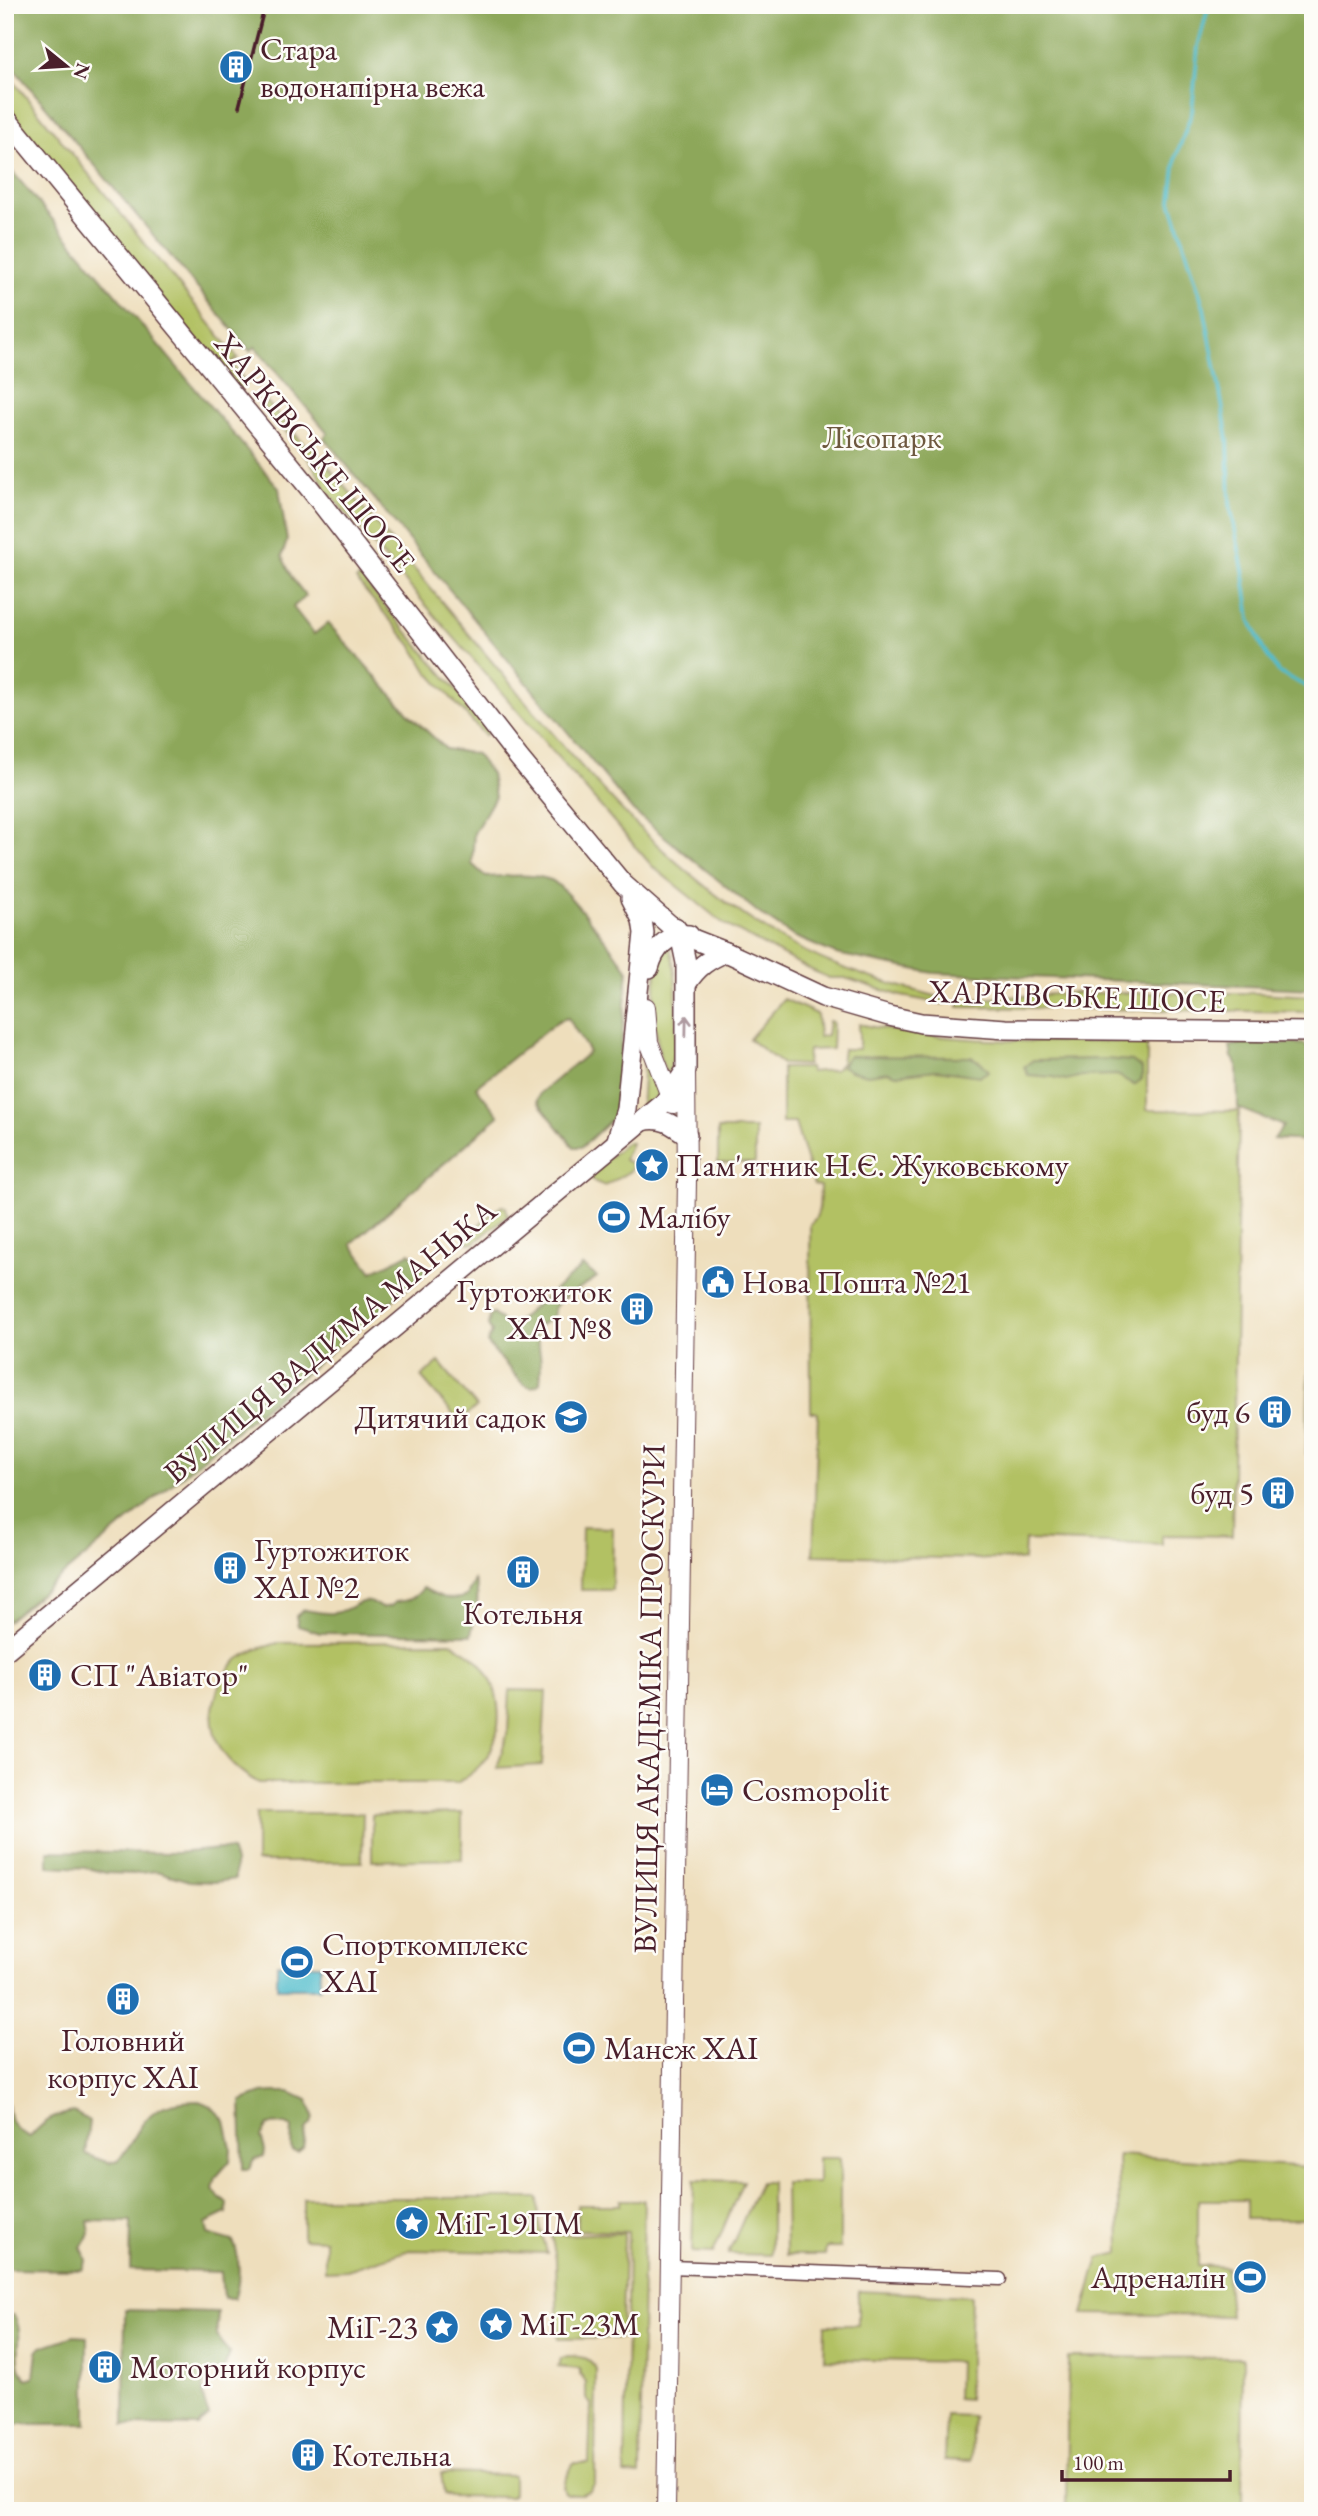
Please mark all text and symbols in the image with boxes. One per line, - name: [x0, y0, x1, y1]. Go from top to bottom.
- place label: Стара водонапірна вежа: [260, 28, 485, 107]
- north arrow: [32, 32, 102, 102]
- building icon: Стара водонапірна вежа: [217, 48, 255, 86]
- text: N: [67, 60, 96, 83]
- street label: ХАРКІВСЬКЕ ШОСЕ: [204, 322, 425, 581]
- park label: Лісопарк: [822, 416, 942, 458]
- street label: ХАРКІВСЬКЕ ШОСЕ: [927, 970, 1226, 1022]
- one-way arrow: [680, 1015, 693, 1038]
- place label: Пам'ятник Н.Є. Жуковському: [676, 1144, 1070, 1186]
- place icon: Пам'ятник Н.Є. Жуковському: [633, 1146, 671, 1184]
- street label: ВУЛИЦЯ ВАДИМА МАНЬКА: [155, 1189, 506, 1493]
- place label: Малібу: [638, 1196, 732, 1238]
- sports icon: Малібу: [595, 1198, 633, 1236]
- place label: Нова Пошта №21: [742, 1261, 972, 1303]
- public building icon: Нова Пошта №21: [699, 1263, 737, 1301]
- place label: Гуртожиток ХАІ №8: [457, 1270, 612, 1349]
- building icon: Гуртожиток ХАІ №8: [618, 1290, 656, 1328]
- place label: буд 6: [1186, 1391, 1250, 1433]
- building icon: буд 6: [1256, 1393, 1294, 1431]
- place label: Дитячий садок: [354, 1396, 546, 1438]
- school or university icon: Дитячий садок: [552, 1398, 590, 1436]
- street label: ВУЛИЦЯ АКАДЕМІКА ПРОСКУРИ: [624, 1444, 674, 1954]
- place label: буд 5: [1190, 1472, 1254, 1514]
- building icon: буд 5: [1259, 1474, 1297, 1512]
- place label: Гуртожиток ХАІ №2: [253, 1529, 409, 1608]
- building icon: Гуртожиток ХАІ №2: [211, 1549, 249, 1587]
- building icon: Котельня: [504, 1553, 542, 1591]
- place label: Котельня: [463, 1592, 583, 1634]
- place label: СП "Авіатор": [70, 1654, 249, 1696]
- building icon: СП "Авіатор": [26, 1656, 64, 1694]
- place label: Cosmopolit: [742, 1769, 889, 1811]
- hotel icon: Cosmopolit: [698, 1771, 736, 1809]
- place label: Спорткомплекс ХАІ: [321, 1923, 528, 2002]
- sports icon: Спорткомплекс ХАІ: [278, 1943, 316, 1981]
- building icon: Головний корпус ХАІ: [104, 1980, 142, 2018]
- place label: Головний корпус ХАІ: [47, 2019, 199, 2098]
- place label: Манеж ХАІ: [604, 2027, 758, 2069]
- sports icon: Манеж ХАІ: [560, 2029, 598, 2067]
- place label: МіГ-19ПМ: [436, 2202, 582, 2244]
- place icon: МіГ-19ПМ: [393, 2204, 431, 2242]
- place label: Адреналін: [1090, 2256, 1226, 2298]
- sports icon: Адреналін: [1231, 2258, 1269, 2296]
- place label: МіГ-23М: [520, 2303, 640, 2345]
- place icon: МіГ-23М: [477, 2305, 515, 2343]
- place label: МіГ-23: [327, 2306, 418, 2348]
- place icon: МіГ-23: [423, 2308, 461, 2346]
- place label: Моторний корпус: [130, 2346, 366, 2388]
- building icon: Моторний корпус: [86, 2348, 124, 2386]
- place label: Котельна: [332, 2434, 451, 2476]
- building icon: Котельна: [289, 2436, 327, 2474]
- scale bar: [1062, 2439, 1230, 2483]
- text: 100 m: [1073, 2449, 1124, 2476]

